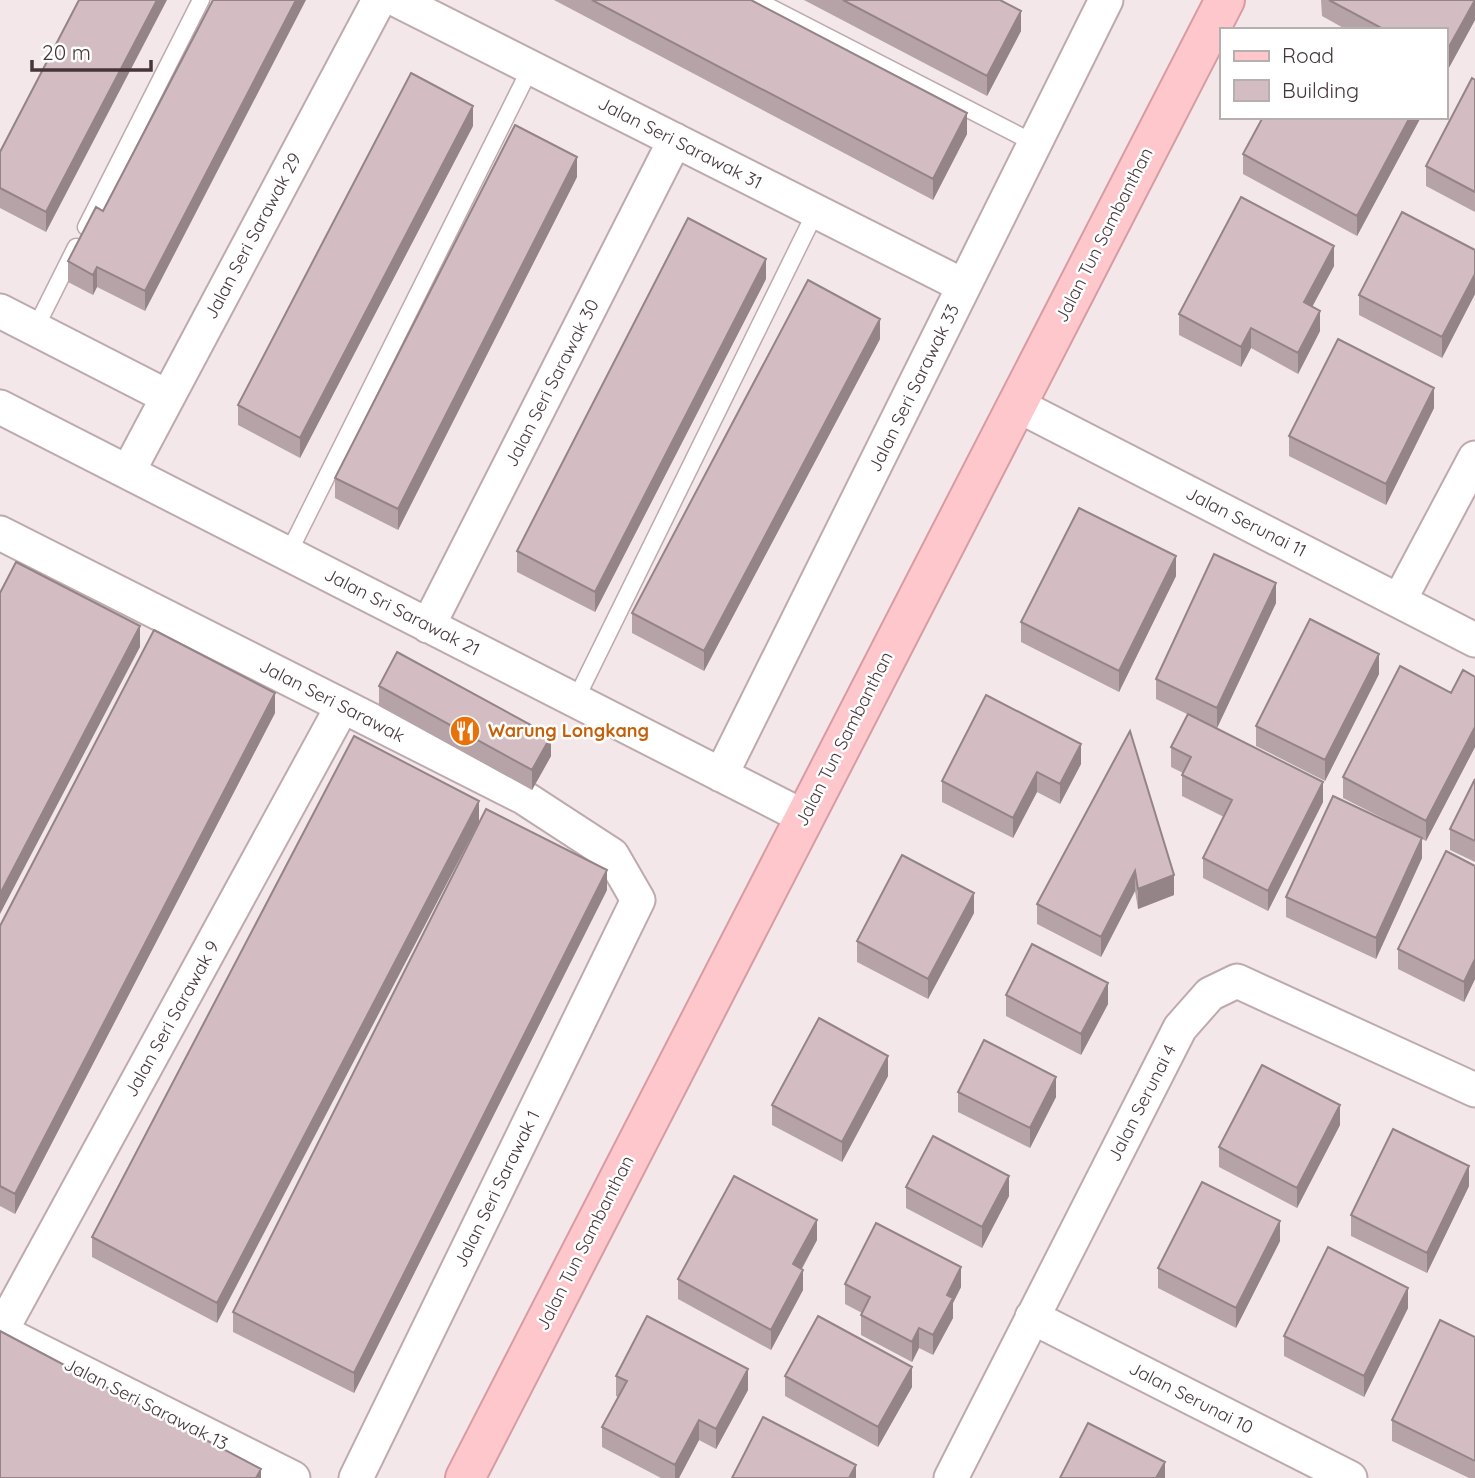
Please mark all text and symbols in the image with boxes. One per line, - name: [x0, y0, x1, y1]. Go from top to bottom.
- scale bar: [32, 28, 150, 72]
- legend: [1220, 28, 1447, 119]
- text: 20 m: [42, 39, 91, 65]
- text: Road: [1282, 42, 1334, 68]
- text: Building: [1282, 77, 1359, 103]
- street label: Jalan Seri Sarawak 31: [594, 91, 766, 194]
- street label: Jalan Tun Sambanthan: [1049, 144, 1158, 326]
- street label: Jalan Seri Sarawak 29: [199, 149, 306, 323]
- street label: Jalan Seri Sarawak 30: [499, 295, 604, 471]
- street label: Jalan Seri Sarawak 33: [863, 300, 964, 476]
- street label: Jalan Serunai 11: [1182, 481, 1310, 562]
- street label: Jalan Sri Sarawak 21: [321, 562, 484, 661]
- street label: Jalan Tun Sambanthan: [789, 648, 898, 830]
- street label: Jalan Seri Sarawak: [256, 654, 409, 747]
- restaurant icon: Warung Longkang: [448, 714, 482, 748]
- place label: Warung Longkang: [488, 719, 649, 742]
- street label: Jalan Seri Sarawak 9: [119, 937, 224, 1101]
- street label: Jalan Serunai 4: [1102, 1040, 1181, 1165]
- street label: Jalan Seri Sarawak 1: [449, 1107, 545, 1271]
- street label: Jalan Tun Sambanthan: [530, 1152, 639, 1334]
- street label: Jalan Seri Sarawak 13: [60, 1352, 232, 1455]
- street label: Jalan Serunai 10: [1125, 1356, 1257, 1439]

